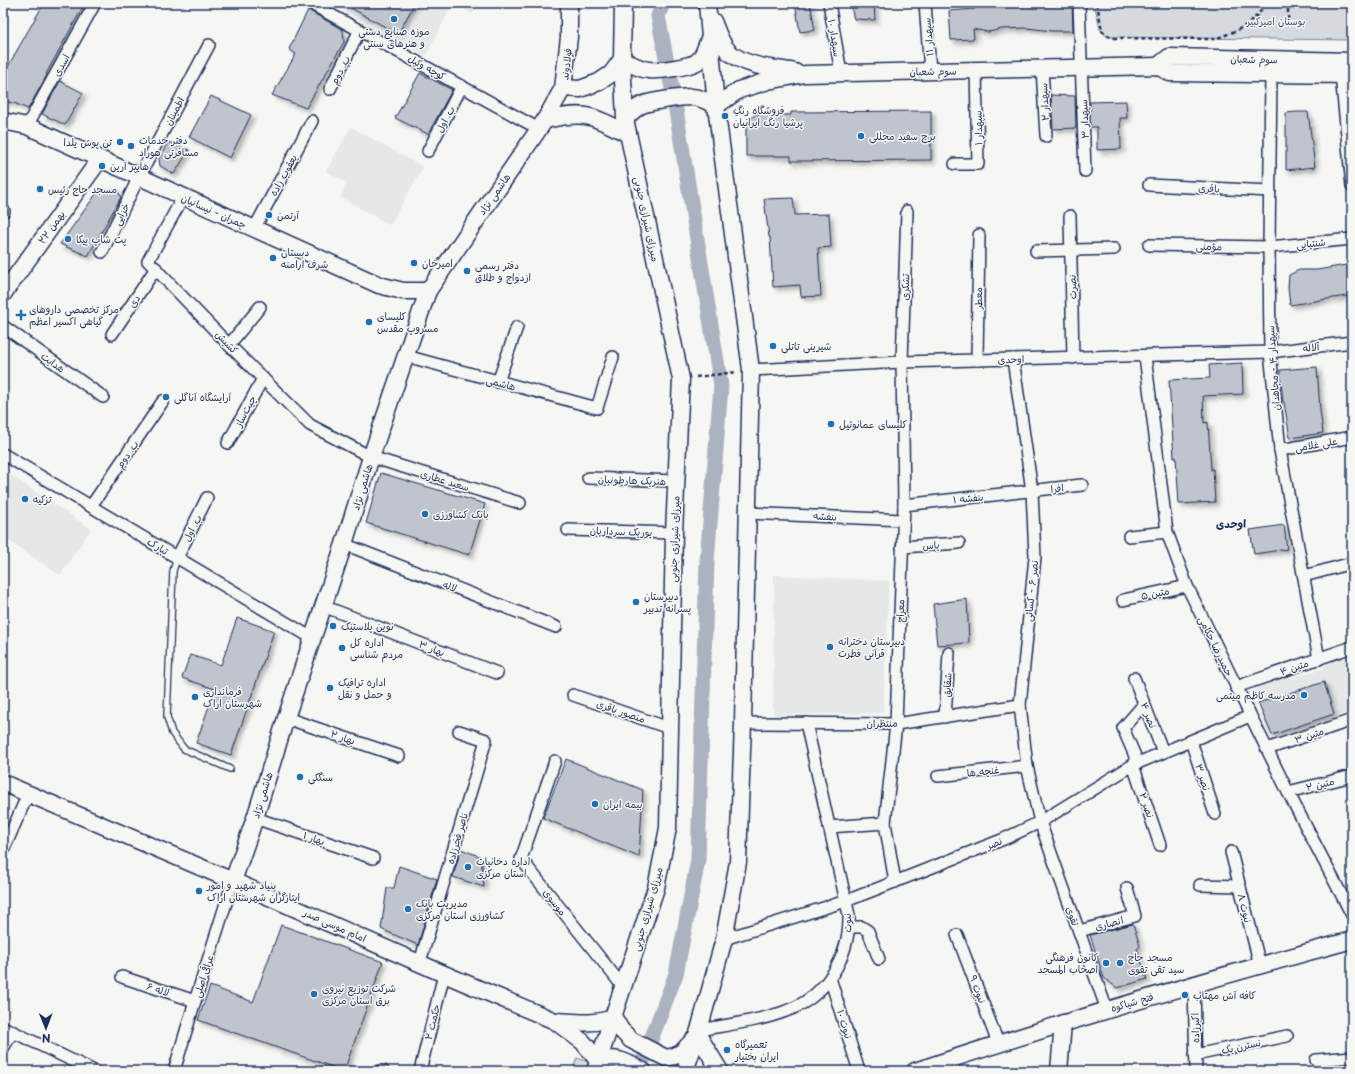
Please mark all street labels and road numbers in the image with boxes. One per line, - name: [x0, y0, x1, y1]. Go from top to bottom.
- street label: سپهدار ۱۱: [918, 17, 937, 57]
- street label: سپهدار ۱۰: [825, 18, 846, 58]
- street label: فولادوند: [556, 47, 576, 81]
- street label: کوچه وکیل: [406, 50, 449, 83]
- street label: اسدی: [48, 51, 73, 79]
- street label: سوم شعبان: [1230, 51, 1278, 67]
- street label: ب. دوم: [326, 52, 355, 88]
- street label: سوم شعبان: [909, 63, 957, 79]
- street label: سپهدار ۲: [1035, 82, 1052, 121]
- street label: اطمینان: [160, 94, 187, 128]
- street label: سپهدار ۳: [1075, 99, 1092, 139]
- street label: ب. اول: [431, 103, 458, 135]
- street label: سپهدار ۱: [970, 110, 985, 146]
- street label: یعقوب زاده: [265, 151, 300, 198]
- street label: هاشمی نژاد: [474, 170, 514, 218]
- street label: میرزای شیرازی جنوبی: [630, 175, 664, 263]
- street label: باقری: [1198, 179, 1220, 196]
- street label: چمران - نیسانیان: [179, 189, 249, 232]
- street label: خزایی: [109, 200, 133, 228]
- street label: ۲۲ بهمن: [33, 207, 68, 247]
- street label: شنتیایی: [1296, 233, 1327, 252]
- street label: مؤمنی: [1196, 238, 1222, 254]
- street label: تشکری: [897, 273, 912, 300]
- street label: نصرت: [1064, 274, 1079, 299]
- street label: معطر: [970, 287, 985, 310]
- street label: دی: [124, 291, 143, 310]
- street label: سپهدار ۴ - مجاهدان: [1262, 325, 1283, 411]
- street label: کشیش: [213, 327, 242, 357]
- street label: آلاله: [1302, 338, 1321, 355]
- street label: هدایت: [38, 348, 68, 375]
- street label: اوحدی: [997, 351, 1025, 366]
- street label: هاشمی: [484, 371, 518, 395]
- street label: چیت‌ساز: [230, 392, 259, 430]
- street label: علی غلامی: [1293, 432, 1339, 456]
- street label: ب. دوم: [112, 437, 143, 472]
- street label: هاشمی نژاد: [347, 462, 377, 512]
- street label: سعید عطاری: [419, 465, 472, 494]
- street label: هنریک هارطونیان: [598, 471, 666, 488]
- street label: افرا: [1049, 479, 1064, 496]
- street label: بنفشه ۱: [952, 488, 984, 507]
- street label: میرزای شیرازی جنوبی: [664, 495, 684, 583]
- street label: بنفشه: [813, 507, 837, 524]
- street label: ب. اول: [178, 512, 205, 544]
- street label: یوریک سرداریان: [590, 522, 653, 539]
- street label: تبارک: [145, 533, 172, 558]
- street label: یاس: [922, 536, 940, 553]
- street label: نصر ۶ - کسائی: [1020, 559, 1042, 623]
- street label: لاله: [441, 576, 459, 595]
- street label: متین ۵: [1139, 582, 1171, 603]
- street label: معراج: [892, 599, 908, 623]
- street label: حمیدرضا حکامی: [1195, 613, 1238, 679]
- street label: بهار ۳: [417, 636, 447, 659]
- street label: متین ۴: [1278, 655, 1310, 678]
- street label: شقایق: [938, 672, 955, 698]
- street label: منصور باقری: [595, 695, 648, 726]
- street label: نصر ۴: [1138, 700, 1161, 730]
- street label: منتظران: [866, 715, 898, 730]
- street label: متین ۳: [1292, 722, 1326, 747]
- street label: بهار ۲: [329, 725, 358, 748]
- street label: غنچه ها: [966, 761, 1000, 780]
- street label: نصر ۳: [1192, 762, 1215, 792]
- street label: هاشمی نژاد: [247, 770, 277, 820]
- street label: متین ۲: [1304, 773, 1336, 794]
- street label: نصر ۲: [1136, 790, 1159, 820]
- street label: ناصر فخرزاده: [442, 810, 471, 865]
- street label: بهار ۱: [301, 827, 327, 848]
- street label: نصر: [983, 833, 1004, 853]
- street label: میرزای شیرازی جنوبی: [627, 865, 667, 953]
- street label: موسوی: [540, 885, 571, 918]
- street label: نبوت ۸: [1235, 892, 1256, 924]
- street label: امام موسی صدر: [300, 904, 369, 946]
- street label: تقوی: [1063, 904, 1084, 928]
- street label: انصاری: [1093, 912, 1125, 934]
- street label: نبوت: [839, 913, 854, 933]
- street label: عراقی اصلی: [189, 953, 217, 999]
- street label: نبوت ۹: [966, 973, 990, 1005]
- street label: لاله ۶: [145, 978, 172, 999]
- street label: فتح شیاکوه: [1109, 988, 1155, 1016]
- street label: حکمت ۲: [420, 1002, 443, 1041]
- street label: نبوت ۱۰: [834, 1008, 857, 1040]
- street label: اکبرزاده: [1187, 1013, 1202, 1043]
- street label: نسترن یک: [1220, 1034, 1262, 1057]

